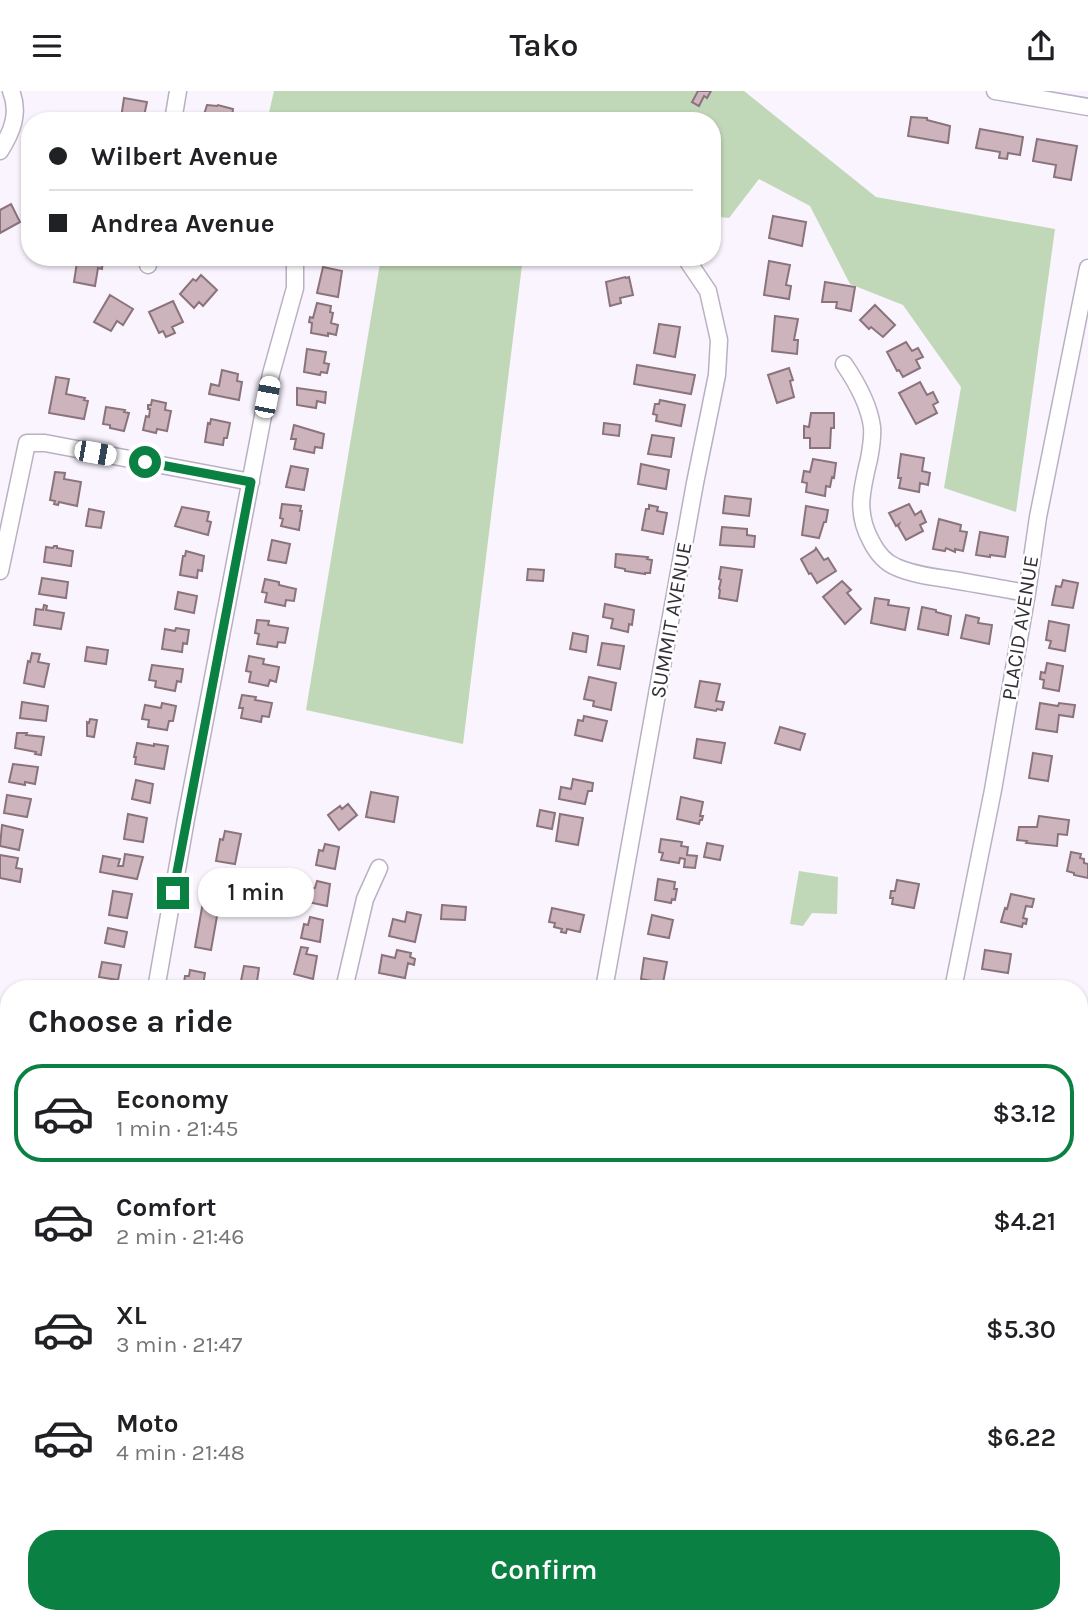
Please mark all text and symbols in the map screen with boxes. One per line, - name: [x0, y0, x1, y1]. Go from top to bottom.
- icon: menu: [28, 27, 66, 65]
- text: Tako: [510, 27, 578, 64]
- icon: share: [1022, 27, 1060, 65]
- text: Wilbert Avenue: [91, 141, 278, 172]
- text: Andrea Avenue: [91, 208, 275, 239]
- car: [253, 374, 282, 420]
- car: [73, 439, 118, 467]
- route start: [129, 446, 161, 478]
- street label: SUMMIT AVENUE: [645, 540, 697, 700]
- street label: PLACID AVENUE: [997, 554, 1043, 702]
- callout: 1 min: [198, 869, 313, 917]
- route end: [157, 877, 189, 909]
- text: 1 min: [227, 879, 285, 906]
- text: Choose a ride: [28, 1003, 233, 1040]
- icon: car: [32, 1082, 95, 1145]
- text: Economy: [116, 1084, 228, 1115]
- text: $3.12: [993, 1098, 1056, 1129]
- text: 1 min · 21:45: [116, 1115, 238, 1142]
- icon: car: [32, 1190, 95, 1253]
- text: Comfort: [116, 1192, 217, 1223]
- text: $4.21: [993, 1206, 1056, 1237]
- text: 2 min · 21:46: [116, 1223, 244, 1250]
- icon: car: [32, 1298, 95, 1361]
- text: XL: [116, 1300, 147, 1331]
- text: $5.30: [986, 1314, 1056, 1345]
- text: 3 min · 21:47: [116, 1331, 242, 1358]
- icon: car: [32, 1406, 95, 1469]
- text: Moto: [116, 1408, 178, 1439]
- text: $6.22: [987, 1422, 1056, 1453]
- text: 4 min · 21:48: [116, 1439, 245, 1466]
- button: Confirm: [28, 1530, 1060, 1610]

